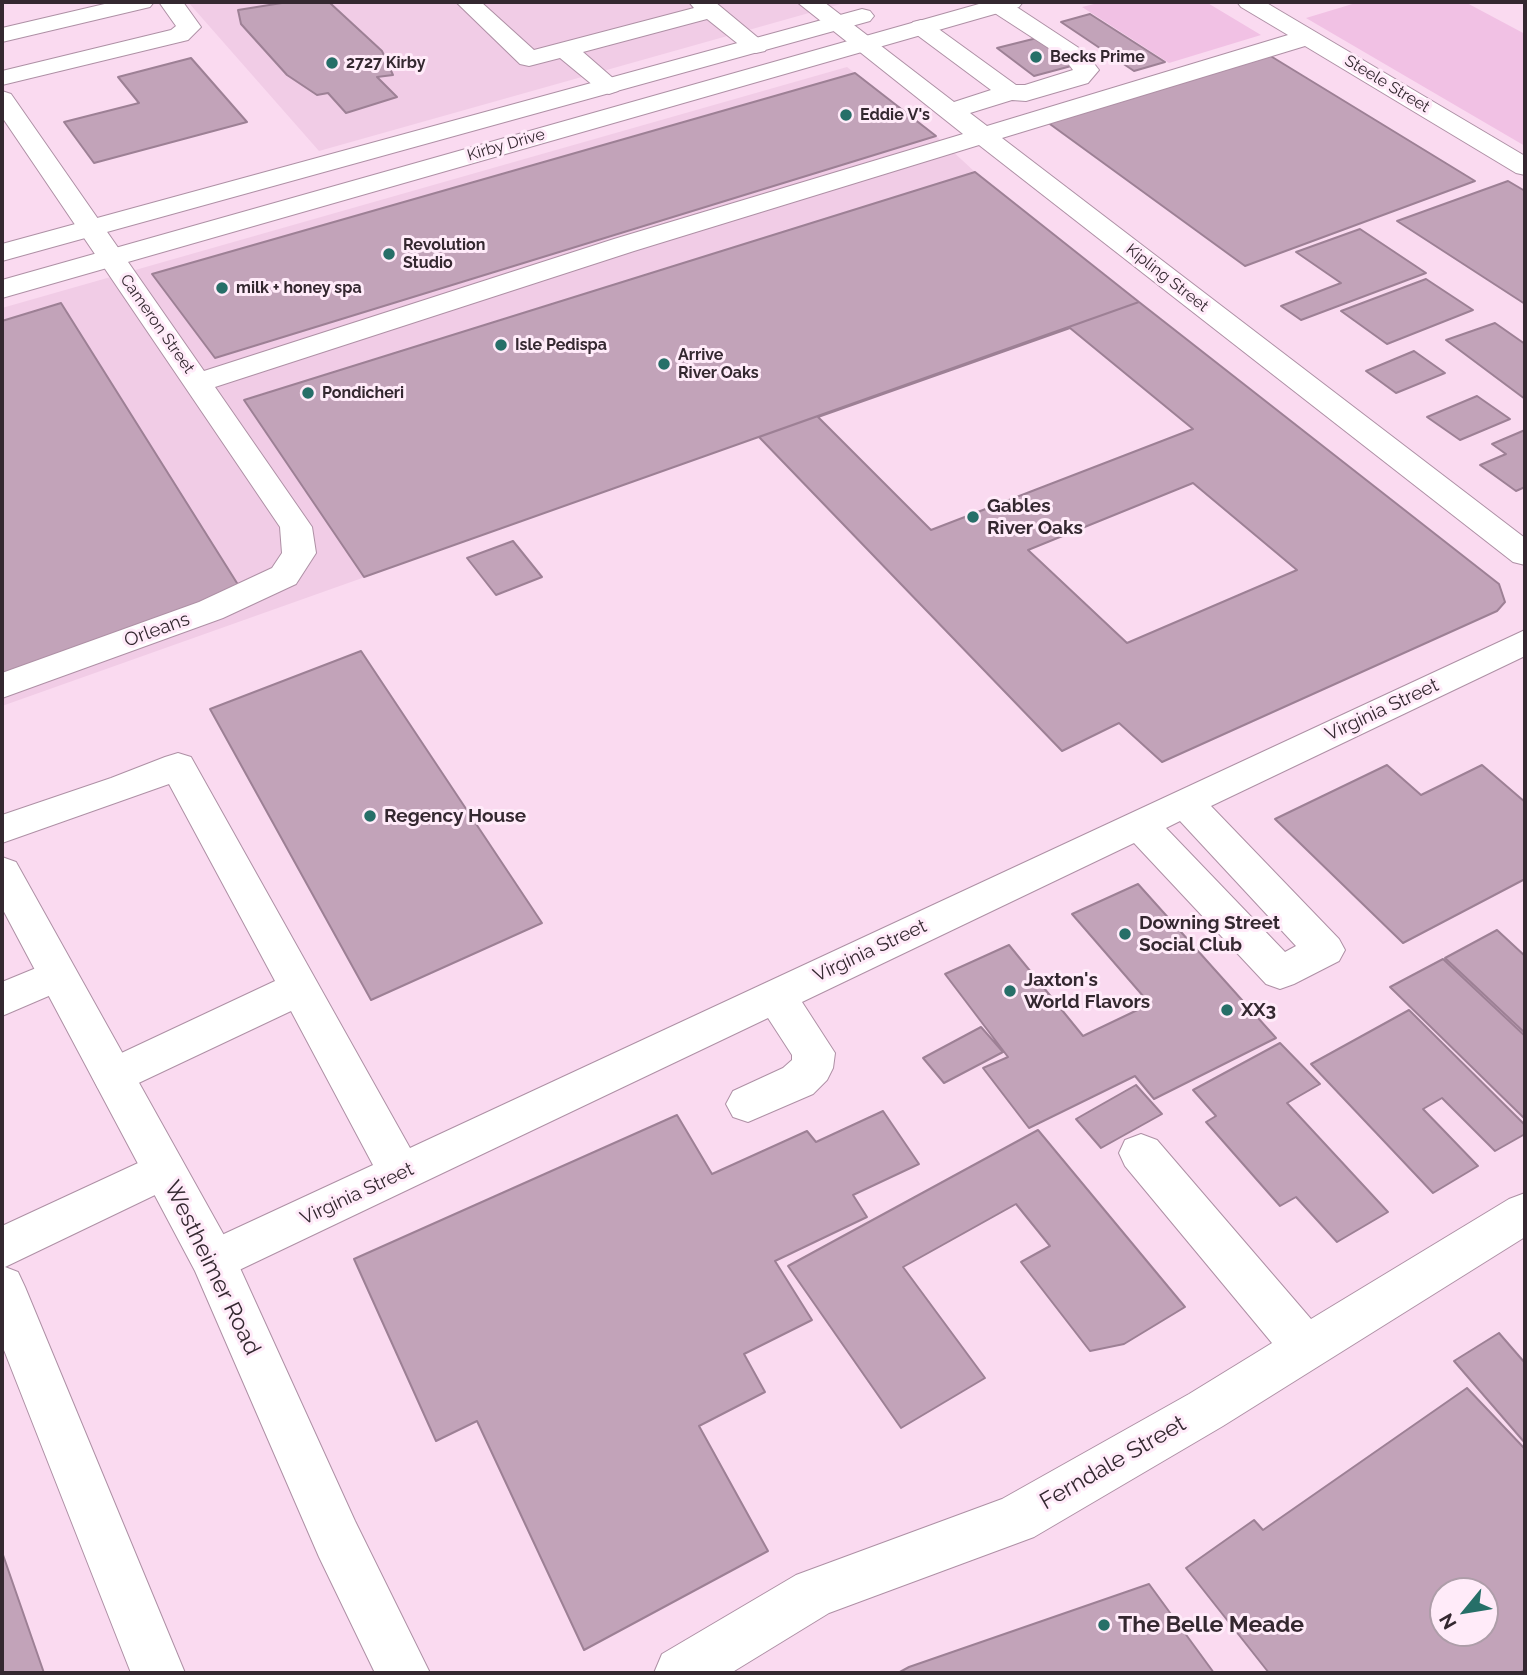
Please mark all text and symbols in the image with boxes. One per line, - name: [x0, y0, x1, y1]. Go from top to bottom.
- place label: Becks Prime: [1050, 47, 1145, 67]
- marker: Becks Prime: [1028, 49, 1044, 65]
- street label: Steele Street: [1341, 51, 1433, 117]
- place label: 2727 Kirby: [346, 53, 425, 73]
- marker: 2727 Kirby: [324, 55, 340, 71]
- place label: Eddie V's: [860, 105, 930, 125]
- marker: Eddie V's: [838, 107, 854, 123]
- street label: Kirby Drive: [465, 125, 547, 165]
- place label: Revolution Studio: [403, 235, 485, 273]
- street label: Kipling Street: [1122, 240, 1212, 316]
- marker: Revolution Studio: [381, 246, 397, 262]
- street label: Cameron Street: [116, 271, 198, 377]
- place label: milk + honey spa: [236, 278, 362, 298]
- marker: milk + honey spa: [214, 280, 230, 296]
- place label: Isle Pedispa: [515, 335, 607, 355]
- marker: Isle Pedispa: [493, 337, 509, 353]
- place label: Arrive River Oaks: [678, 345, 759, 383]
- marker: Arrive River Oaks: [656, 356, 672, 372]
- place label: Pondicheri: [322, 383, 404, 403]
- marker: Pondicheri: [300, 385, 316, 401]
- place label: Gables River Oaks: [987, 495, 1083, 539]
- marker: Gables River Oaks: [965, 509, 981, 525]
- street label: Orleans: [121, 608, 193, 652]
- street label: Virginia Street: [1322, 674, 1442, 746]
- place label: Regency House: [384, 805, 526, 827]
- marker: Regency House: [362, 808, 378, 824]
- place label: Downing Street Social Club: [1139, 912, 1280, 956]
- street label: Virginia Street: [810, 915, 930, 987]
- marker: Downing Street Social Club: [1117, 926, 1133, 942]
- place label: Jaxton's World Flavors: [1024, 969, 1150, 1013]
- marker: Jaxton's World Flavors: [1002, 983, 1018, 999]
- place label: XX3: [1241, 999, 1276, 1021]
- marker: XX3: [1219, 1002, 1235, 1018]
- street label: Virginia Street: [297, 1158, 417, 1230]
- street label: Westheimer Road: [158, 1176, 266, 1360]
- street label: Ferndale Street: [1035, 1410, 1191, 1516]
- north arrow: [1429, 1577, 1499, 1647]
- text: N: [1434, 1610, 1461, 1633]
- place label: The Belle Meade: [1118, 1611, 1304, 1639]
- marker: The Belle Meade: [1096, 1617, 1112, 1633]

